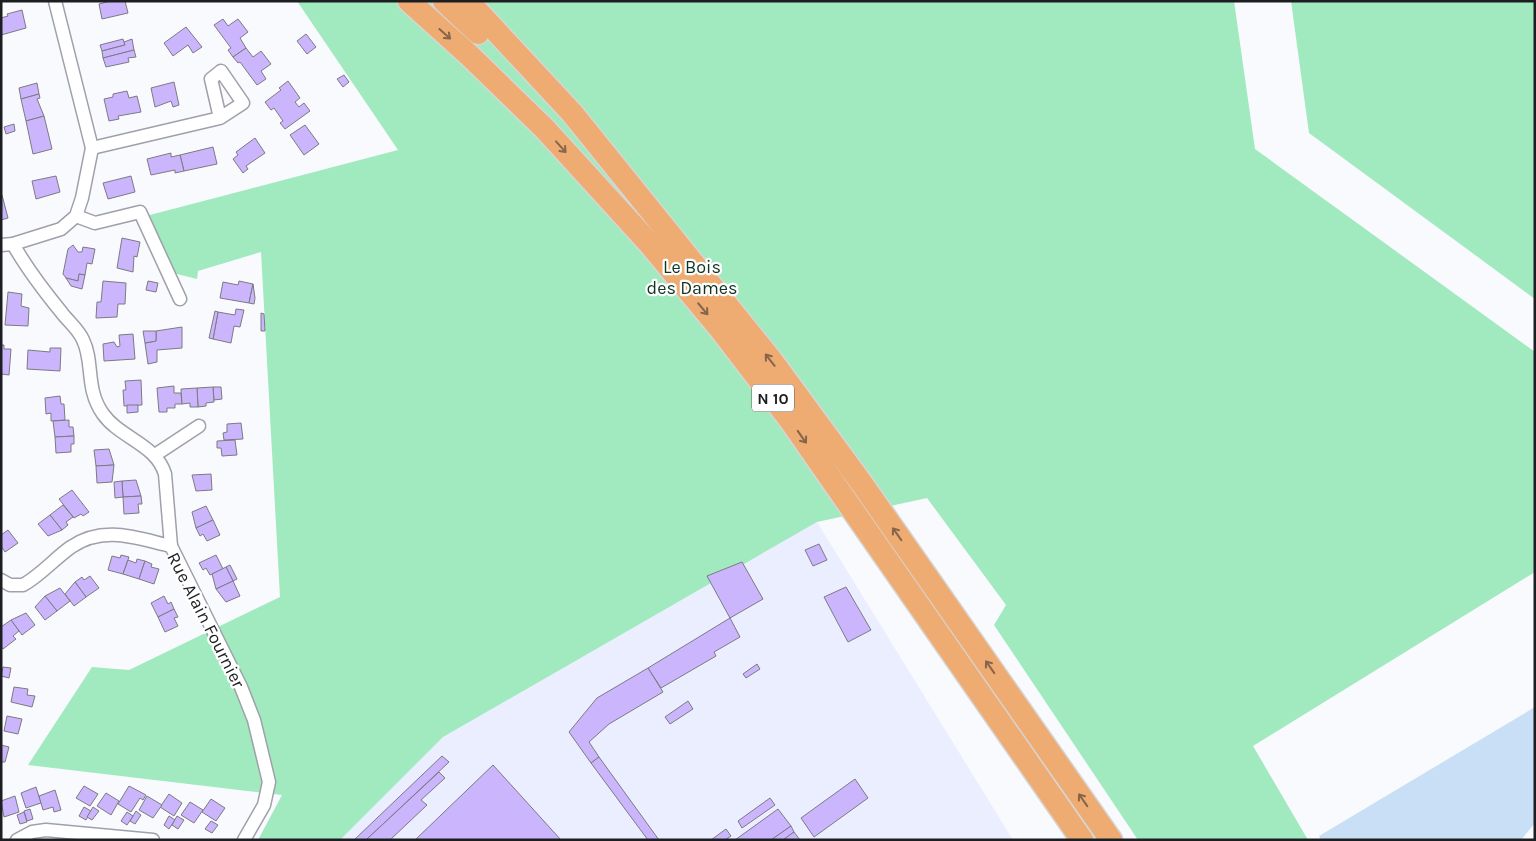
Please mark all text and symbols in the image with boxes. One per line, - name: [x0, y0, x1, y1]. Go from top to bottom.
- one-way arrow: [439, 28, 452, 39]
- one-way arrow: [555, 141, 567, 154]
- park label: Le Bois des Dames: [647, 256, 737, 299]
- one-way arrow: [698, 302, 709, 315]
- one-way arrow: [765, 354, 776, 367]
- road number: N 10: [752, 384, 794, 412]
- one-way arrow: [797, 430, 807, 444]
- one-way arrow: [892, 527, 902, 541]
- street label: Rue Alain Fournier: [162, 548, 250, 692]
- one-way arrow: [985, 660, 995, 674]
- one-way arrow: [1078, 793, 1088, 807]

